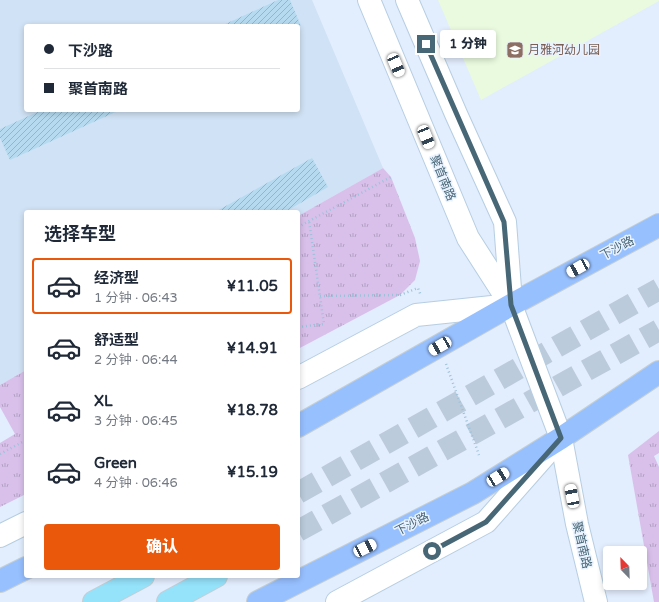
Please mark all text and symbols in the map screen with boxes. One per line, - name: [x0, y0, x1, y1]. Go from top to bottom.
- callout: 1 分钟: [440, 30, 496, 58]
- route end: [417, 35, 435, 53]
- text: 1 分钟: [449, 36, 487, 52]
- school or university icon: 月雅河幼儿园: [505, 40, 525, 60]
- text: 下沙路: [68, 42, 113, 60]
- place label: 月雅河幼儿园: [528, 43, 600, 57]
- car: [386, 52, 406, 78]
- text: 聚首南路: [68, 80, 128, 98]
- car: [416, 124, 436, 150]
- street label: 聚首南路: [428, 153, 458, 203]
- text: 选择车型: [44, 223, 116, 245]
- street label: 下沙路: [598, 233, 636, 263]
- car: [565, 257, 591, 279]
- icon: car: [46, 268, 82, 304]
- text: 经济型: [94, 269, 139, 287]
- text: ¥11.05: [227, 277, 278, 295]
- text: 1 分钟 · 06:43: [94, 290, 178, 306]
- icon: car: [46, 330, 82, 366]
- text: 舒适型: [94, 331, 139, 349]
- car: [427, 335, 453, 357]
- text: ¥14.91: [227, 339, 278, 357]
- text: 2 分钟 · 06:44: [94, 352, 178, 368]
- icon: car: [46, 392, 82, 428]
- text: XL: [94, 392, 113, 410]
- text: ¥18.78: [227, 401, 278, 419]
- text: 3 分钟 · 06:45: [94, 413, 178, 429]
- icon: car: [46, 454, 82, 490]
- text: Green: [94, 454, 137, 472]
- text: ¥15.19: [227, 463, 278, 481]
- car: [485, 466, 511, 488]
- text: 4 分钟 · 06:46: [94, 475, 178, 491]
- car: [564, 483, 580, 509]
- street label: 下沙路: [393, 510, 431, 538]
- street label: 聚首南路: [570, 520, 594, 570]
- button: 确认: [44, 524, 280, 570]
- car: [352, 537, 378, 559]
- route start: [423, 542, 441, 560]
- north arrow: [603, 546, 647, 590]
- map controls: [603, 546, 647, 590]

